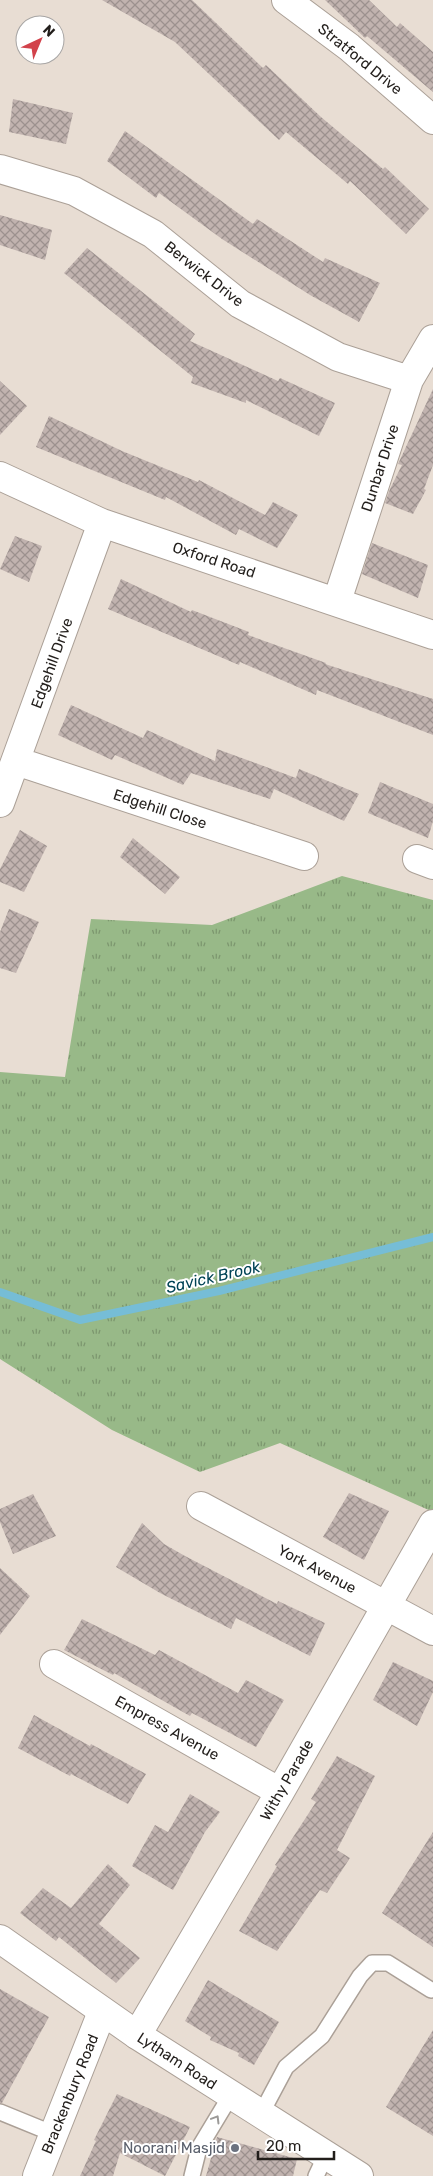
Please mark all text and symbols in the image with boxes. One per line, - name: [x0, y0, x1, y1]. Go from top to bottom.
- north arrow: [15, 15, 65, 65]
- street label: Stratford Drive: [314, 19, 406, 99]
- text: N: [39, 21, 58, 41]
- street label: Berwick Drive: [161, 238, 247, 310]
- street label: Dunbar Drive: [357, 422, 403, 514]
- street label: Oxford Road: [170, 538, 258, 582]
- street label: Edgehill Drive: [27, 615, 77, 711]
- street label: Edgehill Close: [111, 785, 209, 833]
- water label: Savick Brook: [164, 1257, 263, 1297]
- street label: York Avenue: [275, 1541, 359, 1597]
- street label: Empress Avenue: [112, 1692, 222, 1764]
- street label: Withy Parade: [256, 1736, 318, 1824]
- street label: Lytham Road: [134, 2029, 220, 2093]
- street label: Brackenbury Road: [38, 2031, 102, 2157]
- one-way arrow: [210, 2115, 220, 2124]
- scale bar: [258, 2128, 334, 2160]
- text: 20 m: [266, 2137, 301, 2155]
- place label: Noorani Masjid: [123, 2139, 225, 2157]
- marker: Noorani Masjid: [229, 2142, 241, 2154]

